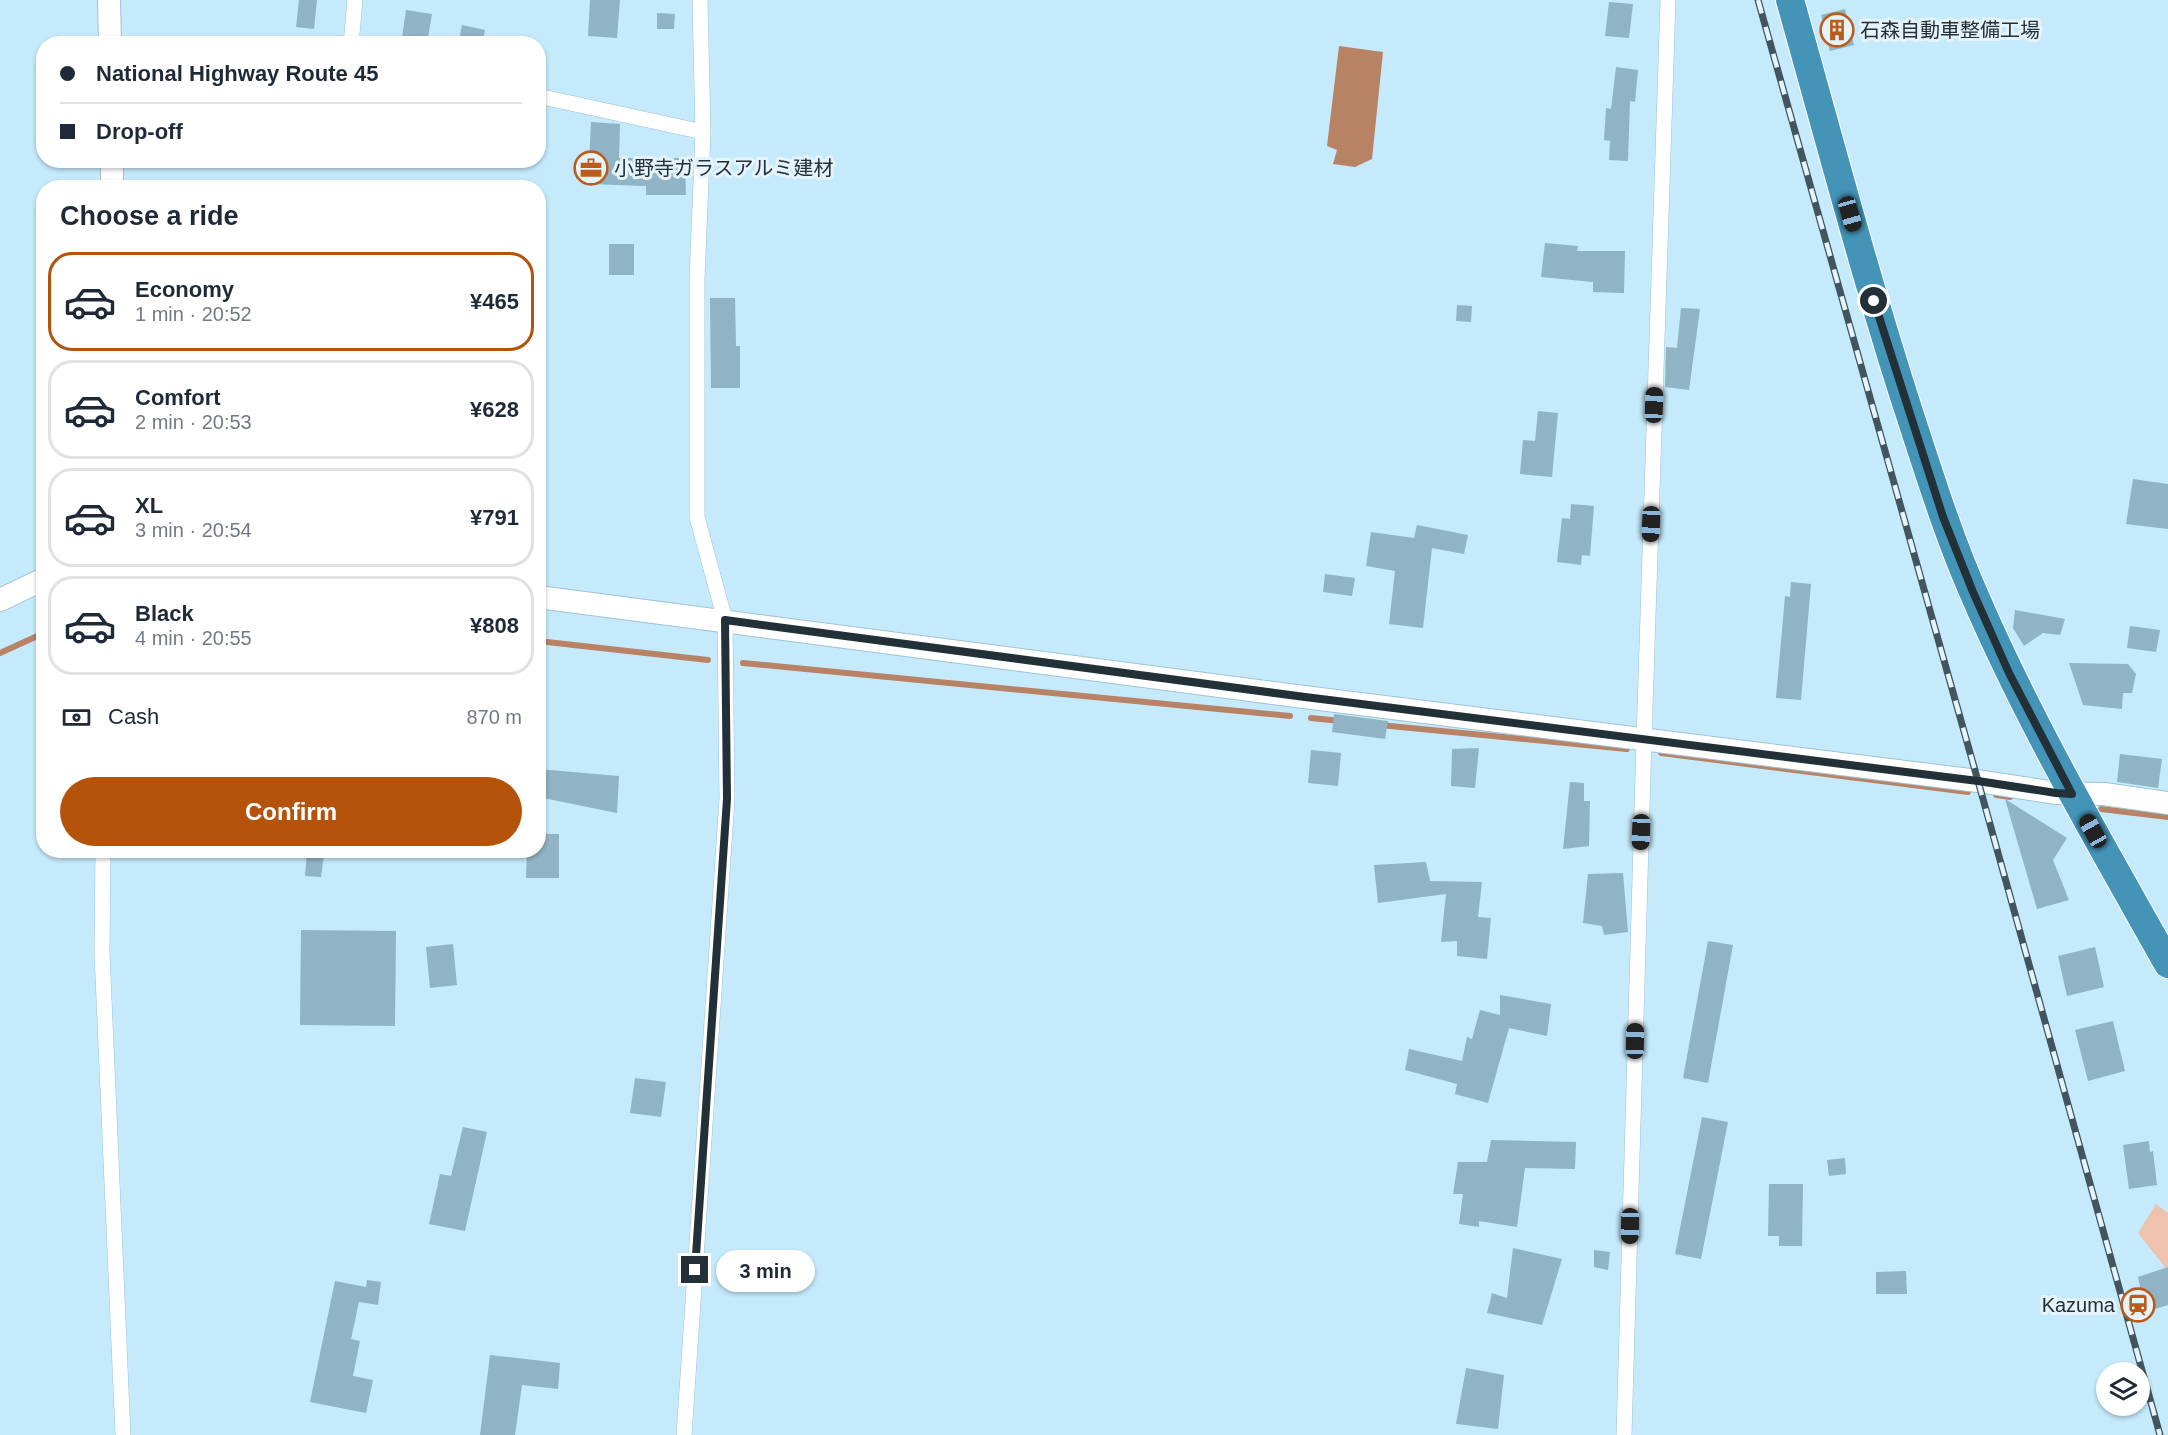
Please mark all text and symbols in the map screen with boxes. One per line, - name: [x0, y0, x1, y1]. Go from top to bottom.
- building icon: 石森自動車整備工場: [1819, 12, 1855, 48]
- place label: 石森自動車整備工場: [1860, 19, 2040, 41]
- text: National Highway Route 45: [96, 61, 378, 86]
- text: Drop-off: [96, 119, 183, 144]
- office icon: 小野寺ガラスアルミ建材: [573, 150, 609, 186]
- place label: 小野寺ガラスアルミ建材: [614, 157, 833, 179]
- car: [1836, 194, 1864, 234]
- text: Choose a ride: [60, 201, 239, 231]
- icon: car: [63, 275, 117, 329]
- text: Economy: [135, 277, 234, 302]
- route start: [1860, 287, 1887, 314]
- text: ¥465: [470, 289, 519, 314]
- text: 1 min · 20:52: [135, 303, 252, 325]
- icon: car: [63, 383, 117, 437]
- text: Comfort: [135, 385, 221, 410]
- car: [1644, 387, 1664, 423]
- text: ¥628: [470, 397, 519, 422]
- text: 2 min · 20:53: [135, 411, 252, 433]
- icon: car: [63, 491, 117, 545]
- text: XL: [135, 493, 163, 518]
- text: ¥791: [470, 505, 519, 530]
- car: [1641, 506, 1661, 542]
- text: 3 min · 20:54: [135, 519, 252, 541]
- icon: car: [63, 599, 117, 653]
- text: Black: [135, 601, 194, 626]
- text: ¥808: [470, 613, 519, 638]
- text: 4 min · 20:55: [135, 627, 252, 649]
- icon: cash: [60, 701, 93, 734]
- text: Cash: [108, 704, 159, 729]
- text: 870 m: [466, 706, 522, 728]
- button: Confirm: [60, 777, 522, 846]
- car: [2076, 811, 2110, 851]
- car: [1631, 814, 1651, 850]
- car: [1626, 1023, 1644, 1059]
- car: [1621, 1208, 1639, 1244]
- callout: 3 min: [716, 1249, 815, 1291]
- route end: [681, 1256, 708, 1283]
- text: 3 min: [739, 1260, 792, 1282]
- station icon: Kazuma: [2120, 1287, 2156, 1323]
- place label: Kazuma: [2042, 1294, 2116, 1316]
- map controls: [2096, 1362, 2150, 1416]
- button: layers: [2096, 1362, 2150, 1416]

